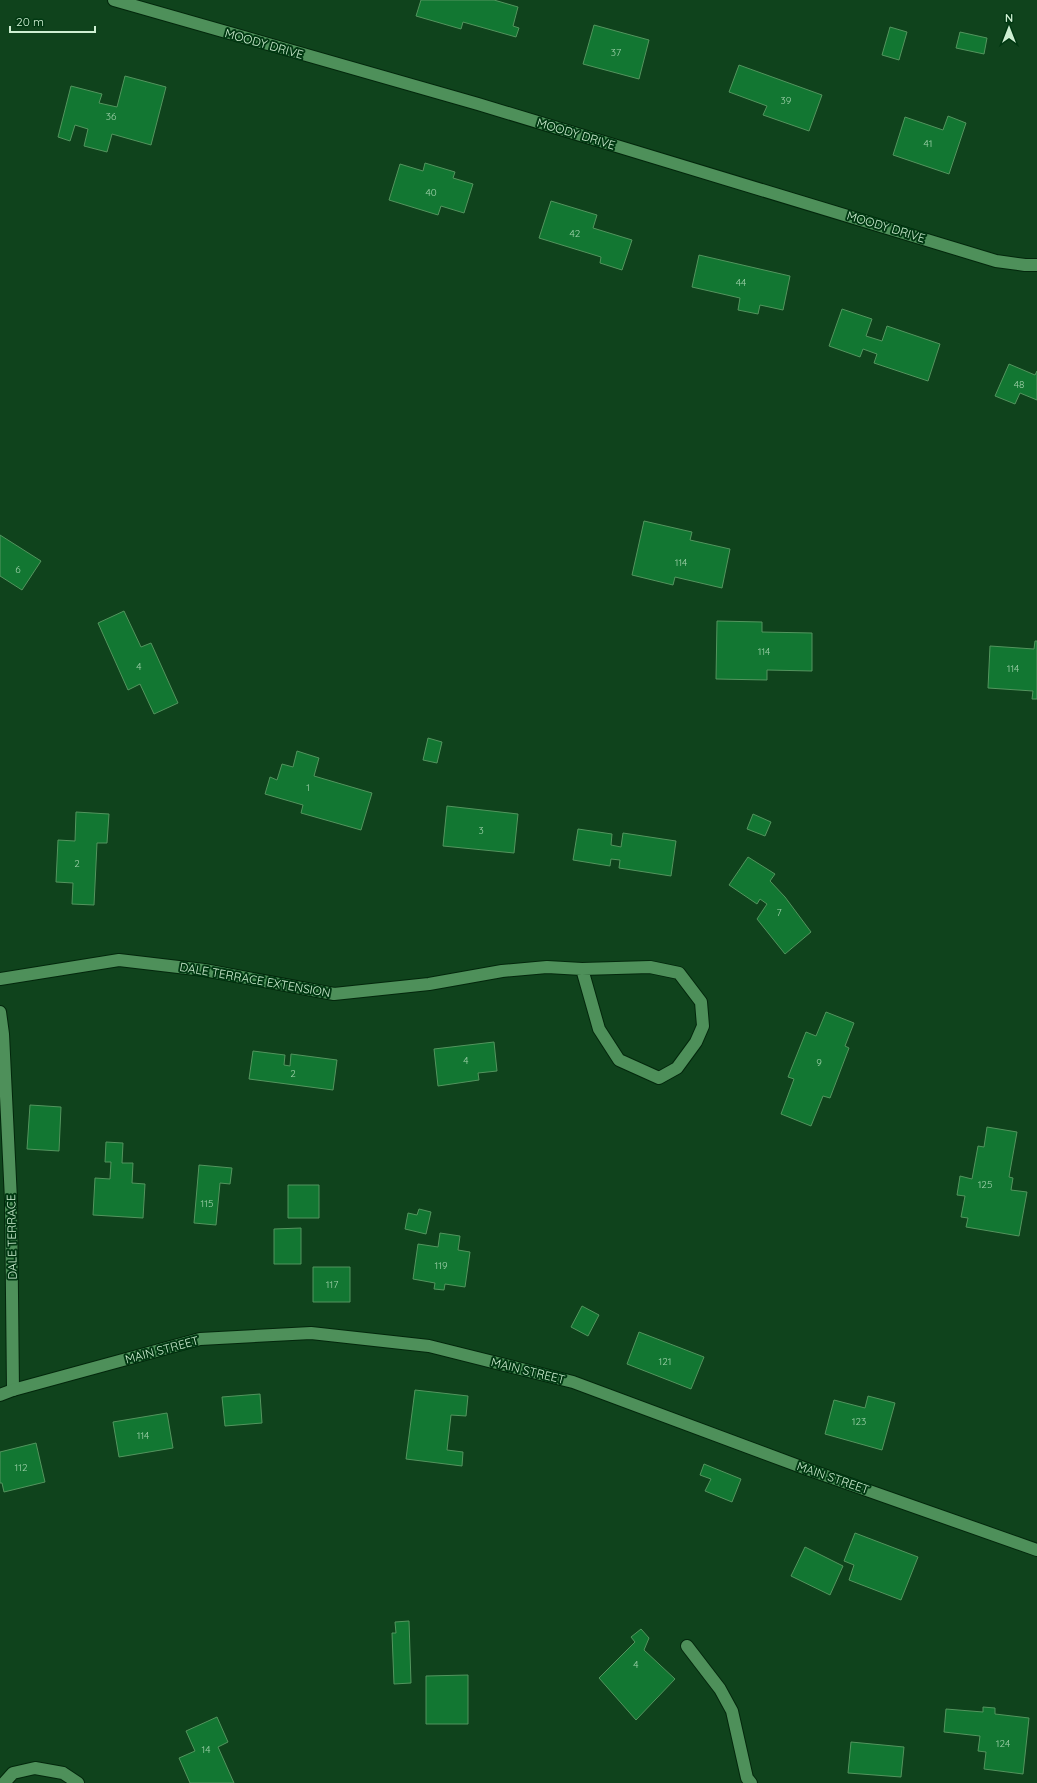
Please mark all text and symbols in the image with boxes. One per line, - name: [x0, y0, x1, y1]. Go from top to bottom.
- scale bar: [10, 8, 95, 34]
- north arrow: [989, 8, 1029, 48]
- text: N: [1005, 11, 1013, 25]
- text: 20 m: [16, 14, 44, 29]
- street label: MOODY DRIVE: [223, 25, 305, 62]
- house number: 37: [611, 46, 621, 59]
- house number: 39: [781, 94, 792, 107]
- house number: 36: [106, 110, 117, 123]
- street label: MOODY DRIVE: [535, 114, 617, 153]
- house number: 41: [924, 137, 932, 150]
- house number: 40: [425, 186, 437, 199]
- street label: MOODY DRIVE: [845, 207, 927, 246]
- house number: 42: [570, 227, 581, 240]
- house number: 44: [736, 276, 746, 289]
- house number: 48: [1014, 378, 1024, 391]
- house number: 114: [675, 556, 687, 569]
- house number: 6: [15, 563, 21, 576]
- house number: 114: [758, 645, 770, 658]
- house number: 4: [136, 660, 142, 673]
- house number: 114: [1007, 662, 1019, 675]
- house number: 1: [306, 781, 310, 794]
- house number: 3: [478, 824, 484, 837]
- house number: 2: [74, 857, 80, 870]
- house number: 7: [776, 906, 782, 919]
- street label: DALE TERRACE EXTENSION: [178, 959, 332, 1000]
- house number: 4: [463, 1054, 469, 1067]
- house number: 9: [816, 1056, 822, 1069]
- house number: 2: [290, 1067, 296, 1080]
- house number: 125: [978, 1178, 992, 1191]
- street label: DALE TERRACE: [3, 1194, 20, 1280]
- house number: 115: [201, 1197, 213, 1210]
- house number: 119: [435, 1259, 448, 1272]
- house number: 117: [326, 1278, 338, 1291]
- street label: MAIN STREET: [123, 1332, 200, 1367]
- street label: MAIN STREET: [490, 1354, 567, 1387]
- house number: 121: [659, 1355, 671, 1368]
- house number: 123: [852, 1415, 866, 1428]
- house number: 114: [137, 1429, 149, 1442]
- street label: MAIN STREET: [795, 1458, 871, 1497]
- house number: 112: [15, 1461, 28, 1474]
- house number: 4: [633, 1658, 639, 1671]
- house number: 124: [996, 1737, 1010, 1750]
- house number: 14: [202, 1743, 210, 1756]

